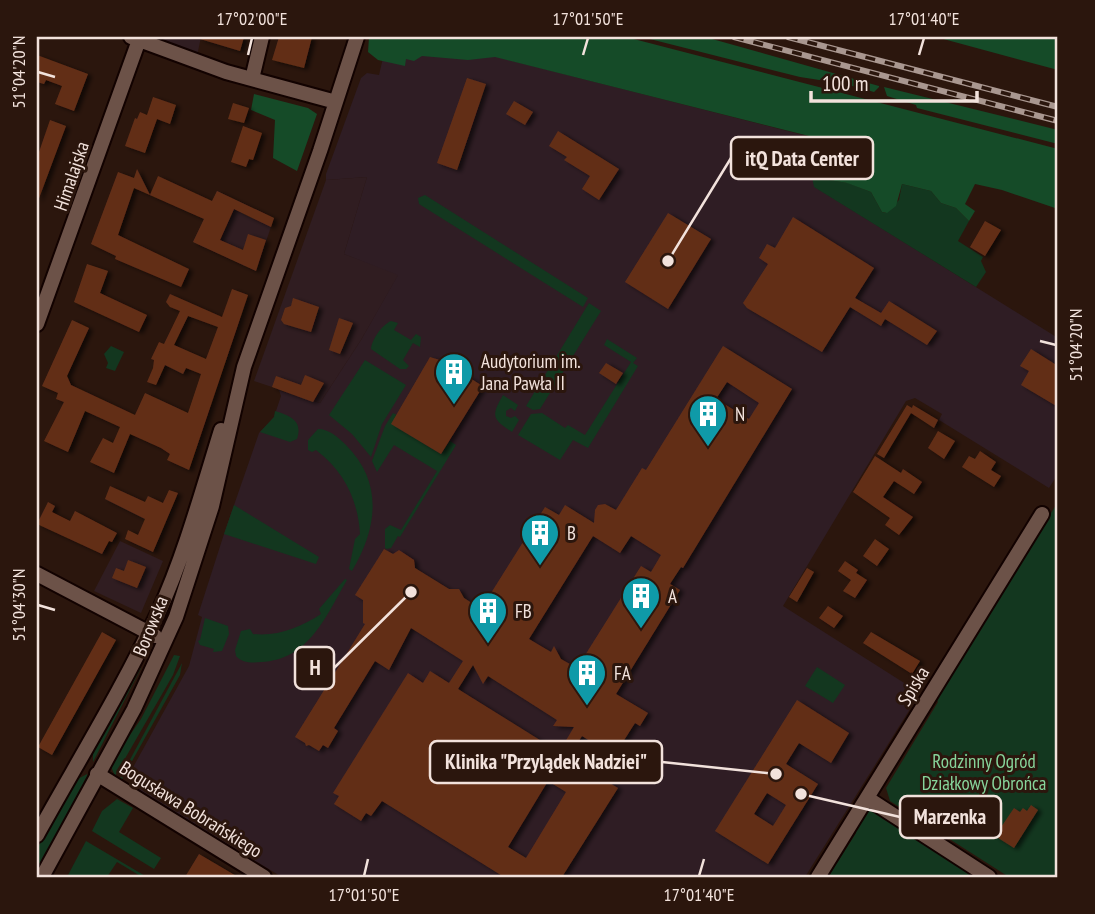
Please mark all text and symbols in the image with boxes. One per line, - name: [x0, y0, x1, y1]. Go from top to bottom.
- text: 17°02'00"E: [217, 7, 287, 30]
- text: 17°01'50"E: [553, 7, 623, 30]
- text: 17°01'40"E: [889, 7, 959, 30]
- text: 51°04'20"N: [7, 36, 30, 108]
- scale bar: [811, 60, 978, 104]
- text: 100 m: [822, 70, 868, 97]
- callout: itQ Data Center: [731, 137, 873, 179]
- street label: Himalajska: [48, 138, 94, 214]
- text: itQ Data Center: [745, 145, 860, 172]
- text: 51°04'20"N: [1064, 309, 1087, 381]
- place label: Audytorium im. Jana Pawła II: [480, 349, 581, 395]
- building icon: Audytorium im. Jana Pawła II: [433, 351, 475, 406]
- building icon: N: [687, 393, 729, 448]
- place label: N: [735, 402, 745, 426]
- building icon: B: [519, 512, 561, 567]
- place label: B: [567, 521, 576, 545]
- text: 51°04'30"N: [7, 569, 30, 641]
- building icon: A: [620, 575, 662, 630]
- place label: A: [668, 584, 677, 608]
- building icon: FB: [467, 590, 509, 645]
- street label: Borowska: [127, 592, 173, 660]
- place label: FB: [515, 599, 532, 623]
- callout: H: [295, 647, 334, 689]
- building icon: FA: [566, 652, 608, 707]
- text: H: [309, 654, 321, 681]
- place label: FA: [614, 661, 631, 685]
- street label: Spiska: [892, 662, 934, 710]
- callout: Klinika "Przylądek Nadziei": [430, 741, 662, 783]
- text: Klinika "Przylądek Nadziei": [445, 748, 647, 775]
- park label: Rodzinny Ogród Działkowy Obrońca: [922, 749, 1046, 795]
- street label: Bogusława Bobrańskiego: [115, 756, 267, 862]
- callout: Marzenka: [900, 796, 1001, 838]
- text: Marzenka: [914, 803, 987, 830]
- text: 17°01'50"E: [329, 883, 399, 906]
- text: 17°01'40"E: [664, 883, 734, 906]

